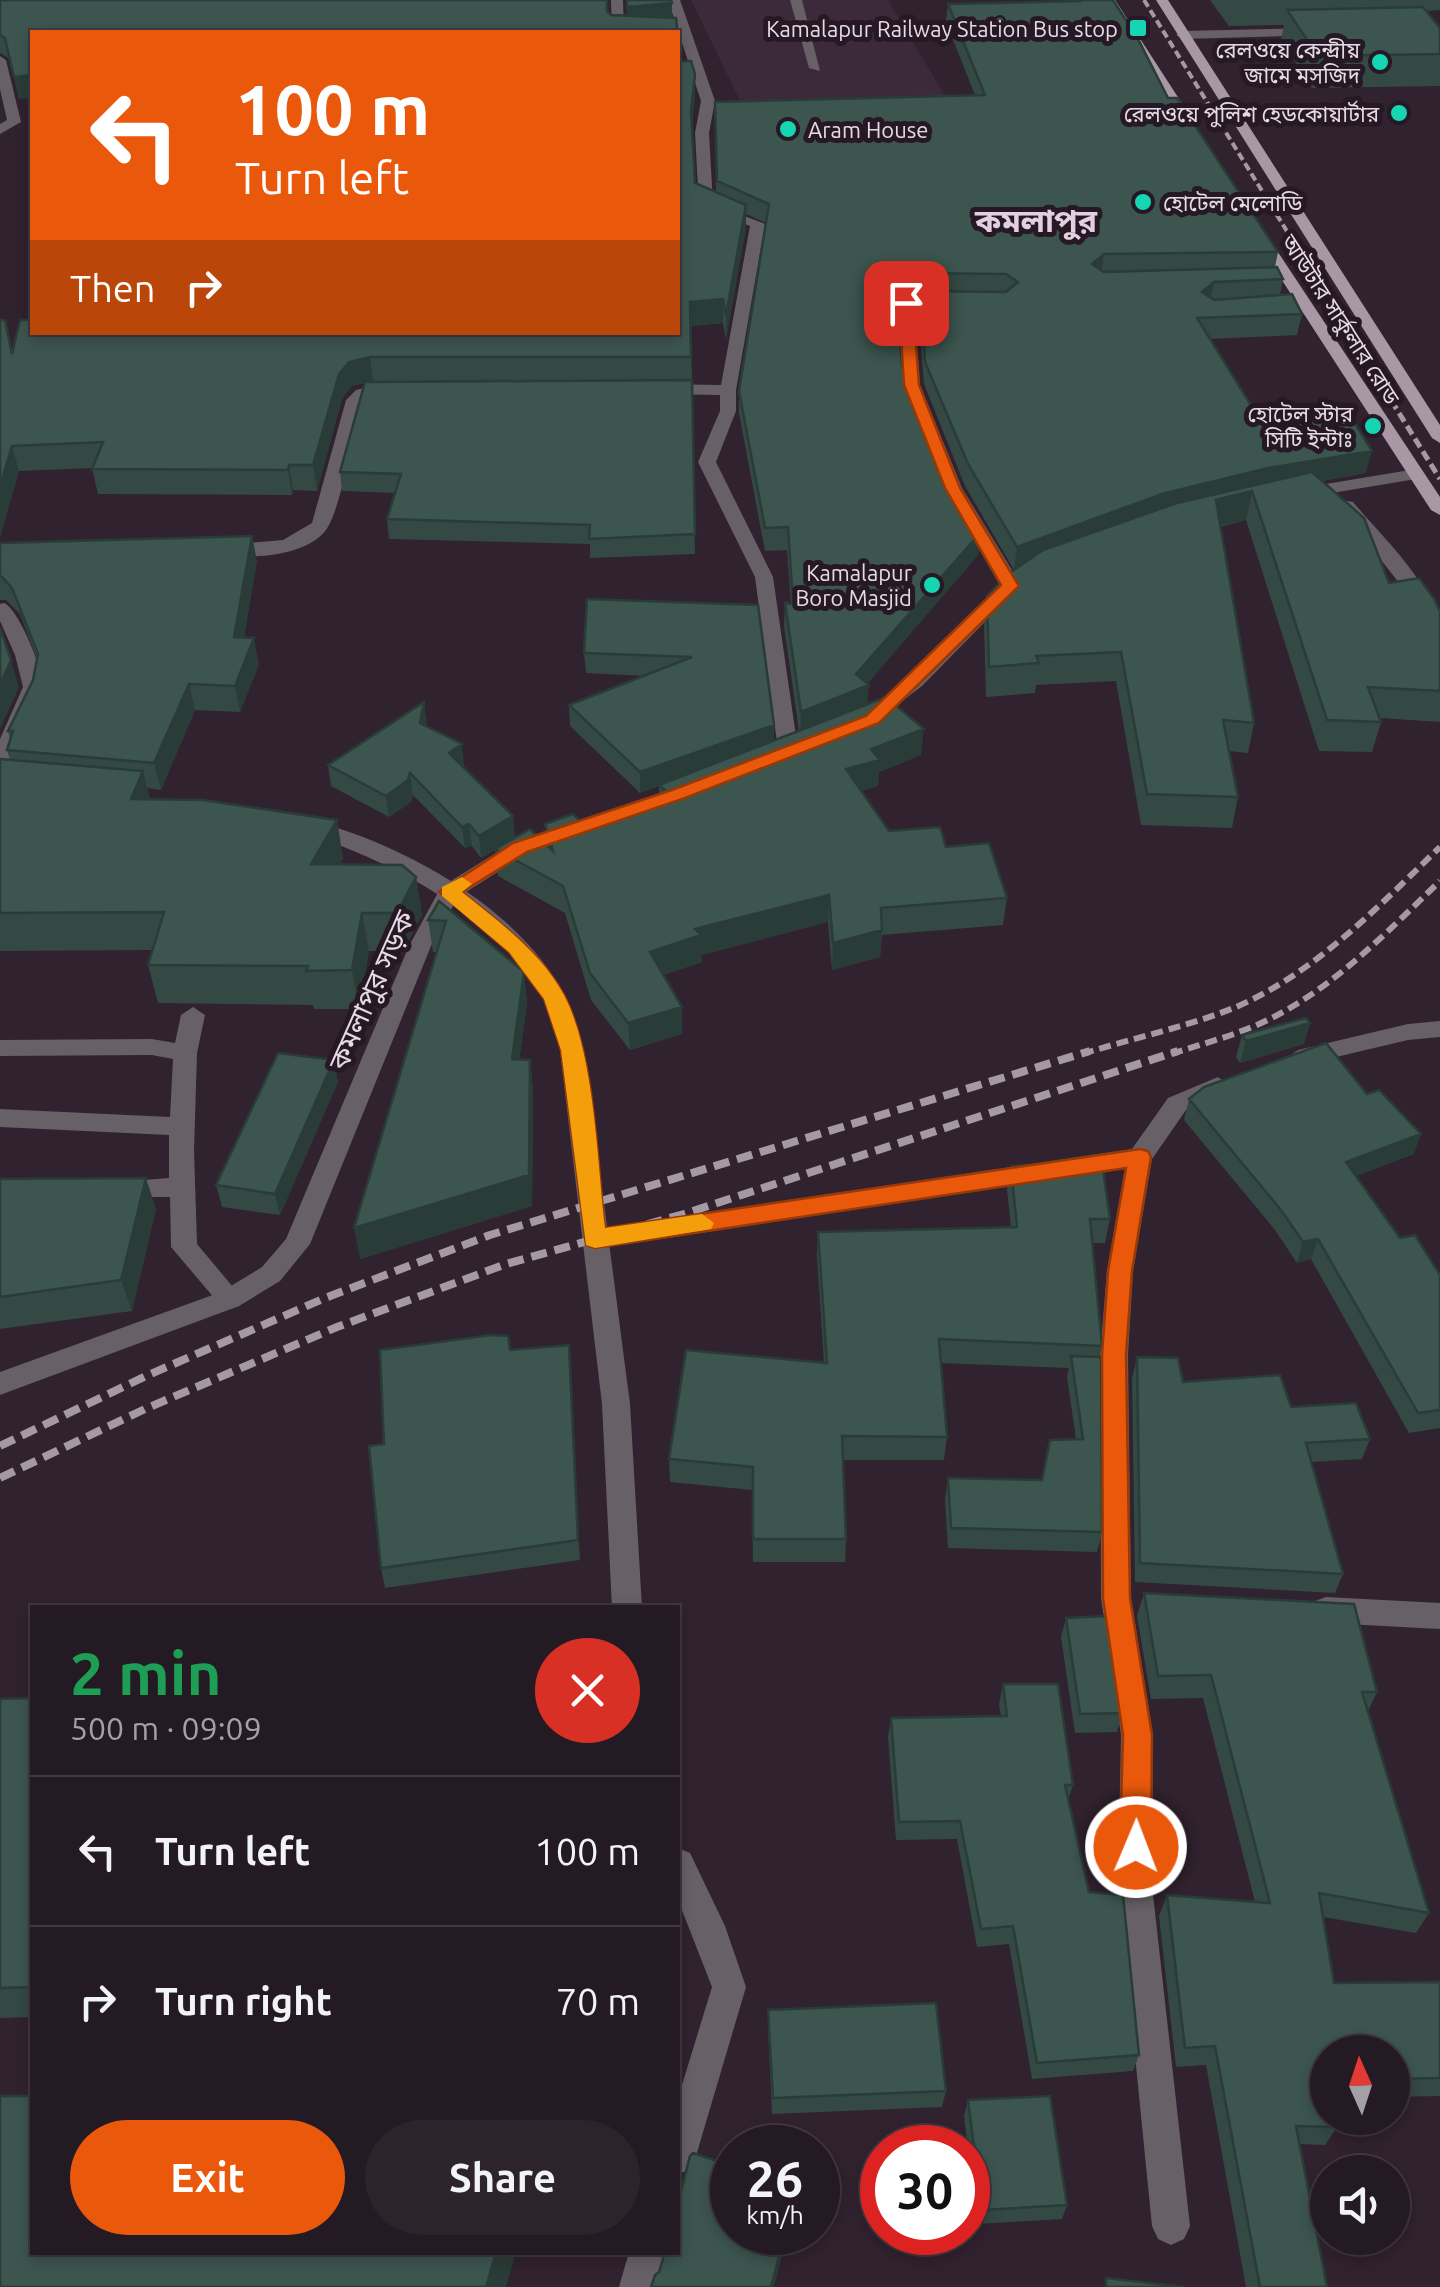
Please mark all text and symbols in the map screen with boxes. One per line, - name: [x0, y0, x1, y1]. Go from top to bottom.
- place label: Kamalapur Railway Station Bus stop: [766, 16, 1118, 41]
- marker: Kamalapur Railway Station Bus stop: [1127, 17, 1149, 39]
- place label: রেলওয়ে কেন্দ্রীয় জামে মসজিদ: [1215, 37, 1361, 87]
- marker: রেলওয়ে কেন্দ্রীয় জামে মসজিদ: [1369, 51, 1391, 73]
- icon: left: [70, 70, 200, 200]
- text: 100 m: [235, 70, 430, 148]
- place label: রেলওয়ে পুলিশ হেডকোয়ার্টার: [1124, 100, 1380, 128]
- marker: রেলওয়ে পুলিশ হেডকোয়ার্টার: [1388, 102, 1410, 124]
- place label: Aram House: [808, 117, 928, 142]
- marker: Aram House: [777, 118, 799, 140]
- text: Turn left: [235, 152, 409, 203]
- place label: হোটেল মেলোডি: [1163, 190, 1303, 215]
- marker: হোটেল মেলোডি: [1132, 191, 1154, 213]
- district label: কমলাপুর: [974, 202, 1098, 240]
- street label: আউটার সার্কুলার রোড: [1275, 229, 1405, 410]
- icon: right: [176, 260, 231, 315]
- pin: [864, 261, 949, 346]
- text: Then: [70, 267, 156, 309]
- icon: arrive: [879, 276, 934, 331]
- place label: হোটেল স্টার সিটি ইন্টাঃ: [1248, 401, 1354, 451]
- marker: হোটেল স্টার সিটি ইন্টাঃ: [1362, 415, 1384, 437]
- place label: Kamalapur Boro Masjid: [795, 560, 913, 610]
- marker: Kamalapur Boro Masjid: [921, 574, 943, 596]
- street label: কমলাপুর সড়ক: [322, 905, 422, 1076]
- button: close: [535, 1638, 640, 1743]
- text: 2 min: [70, 1639, 222, 1706]
- text: 500 m · 09:09: [70, 1710, 262, 1746]
- position arrow: [1084, 1795, 1188, 1899]
- icon: left: [70, 1824, 125, 1879]
- text: Turn left: [155, 1830, 310, 1872]
- text: 100 m: [534, 1830, 640, 1872]
- icon: right: [70, 1974, 125, 2029]
- text: Turn right: [155, 1980, 332, 2022]
- text: 70 m: [556, 1980, 640, 2022]
- north arrow: [1310, 2035, 1410, 2135]
- map controls: [1310, 2035, 1410, 2255]
- button: Exit: [70, 2120, 345, 2235]
- button: Share: [365, 2120, 640, 2235]
- speed limit sign: 30: [860, 2125, 990, 2255]
- text: 26: [747, 2150, 803, 2206]
- button: sound: [1310, 2155, 1410, 2255]
- text: km/h: [746, 2201, 804, 2229]

